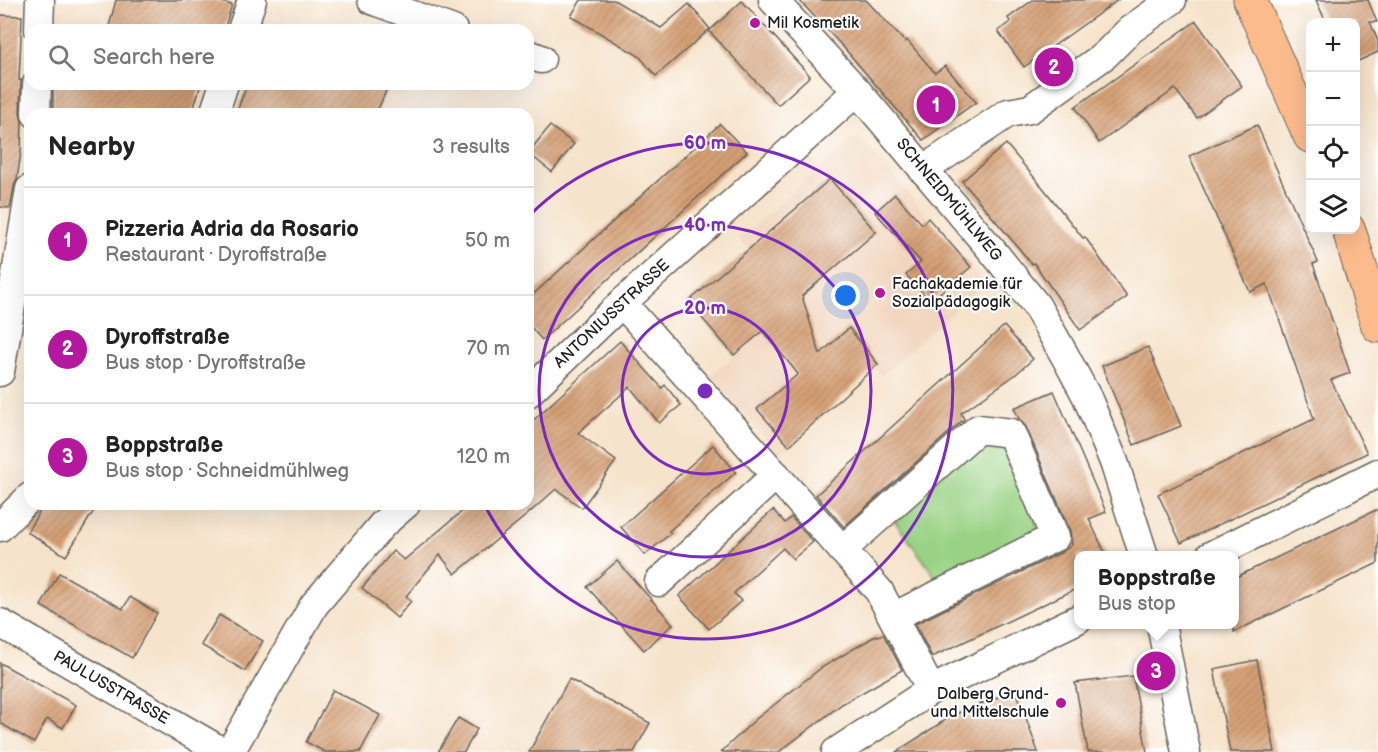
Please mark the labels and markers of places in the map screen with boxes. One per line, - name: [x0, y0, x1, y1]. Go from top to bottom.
- place label: Mil Kosmetik: [767, 14, 859, 33]
- marker: Mil Kosmetik: [748, 16, 762, 30]
- pin: 2: [1034, 44, 1074, 90]
- pin: 1: [916, 82, 956, 128]
- place label: Fachakademie für Sozialpädagogik: [892, 275, 1022, 312]
- marker: Fachakademie für Sozialpädagogik: [873, 286, 887, 300]
- centre of rings: [695, 381, 715, 401]
- pin: 3: [1136, 648, 1176, 694]
- place label: Dalberg Grund- und Mittelschule: [931, 685, 1050, 722]
- marker: Dalberg Grund- und Mittelschule: [1054, 696, 1068, 710]

